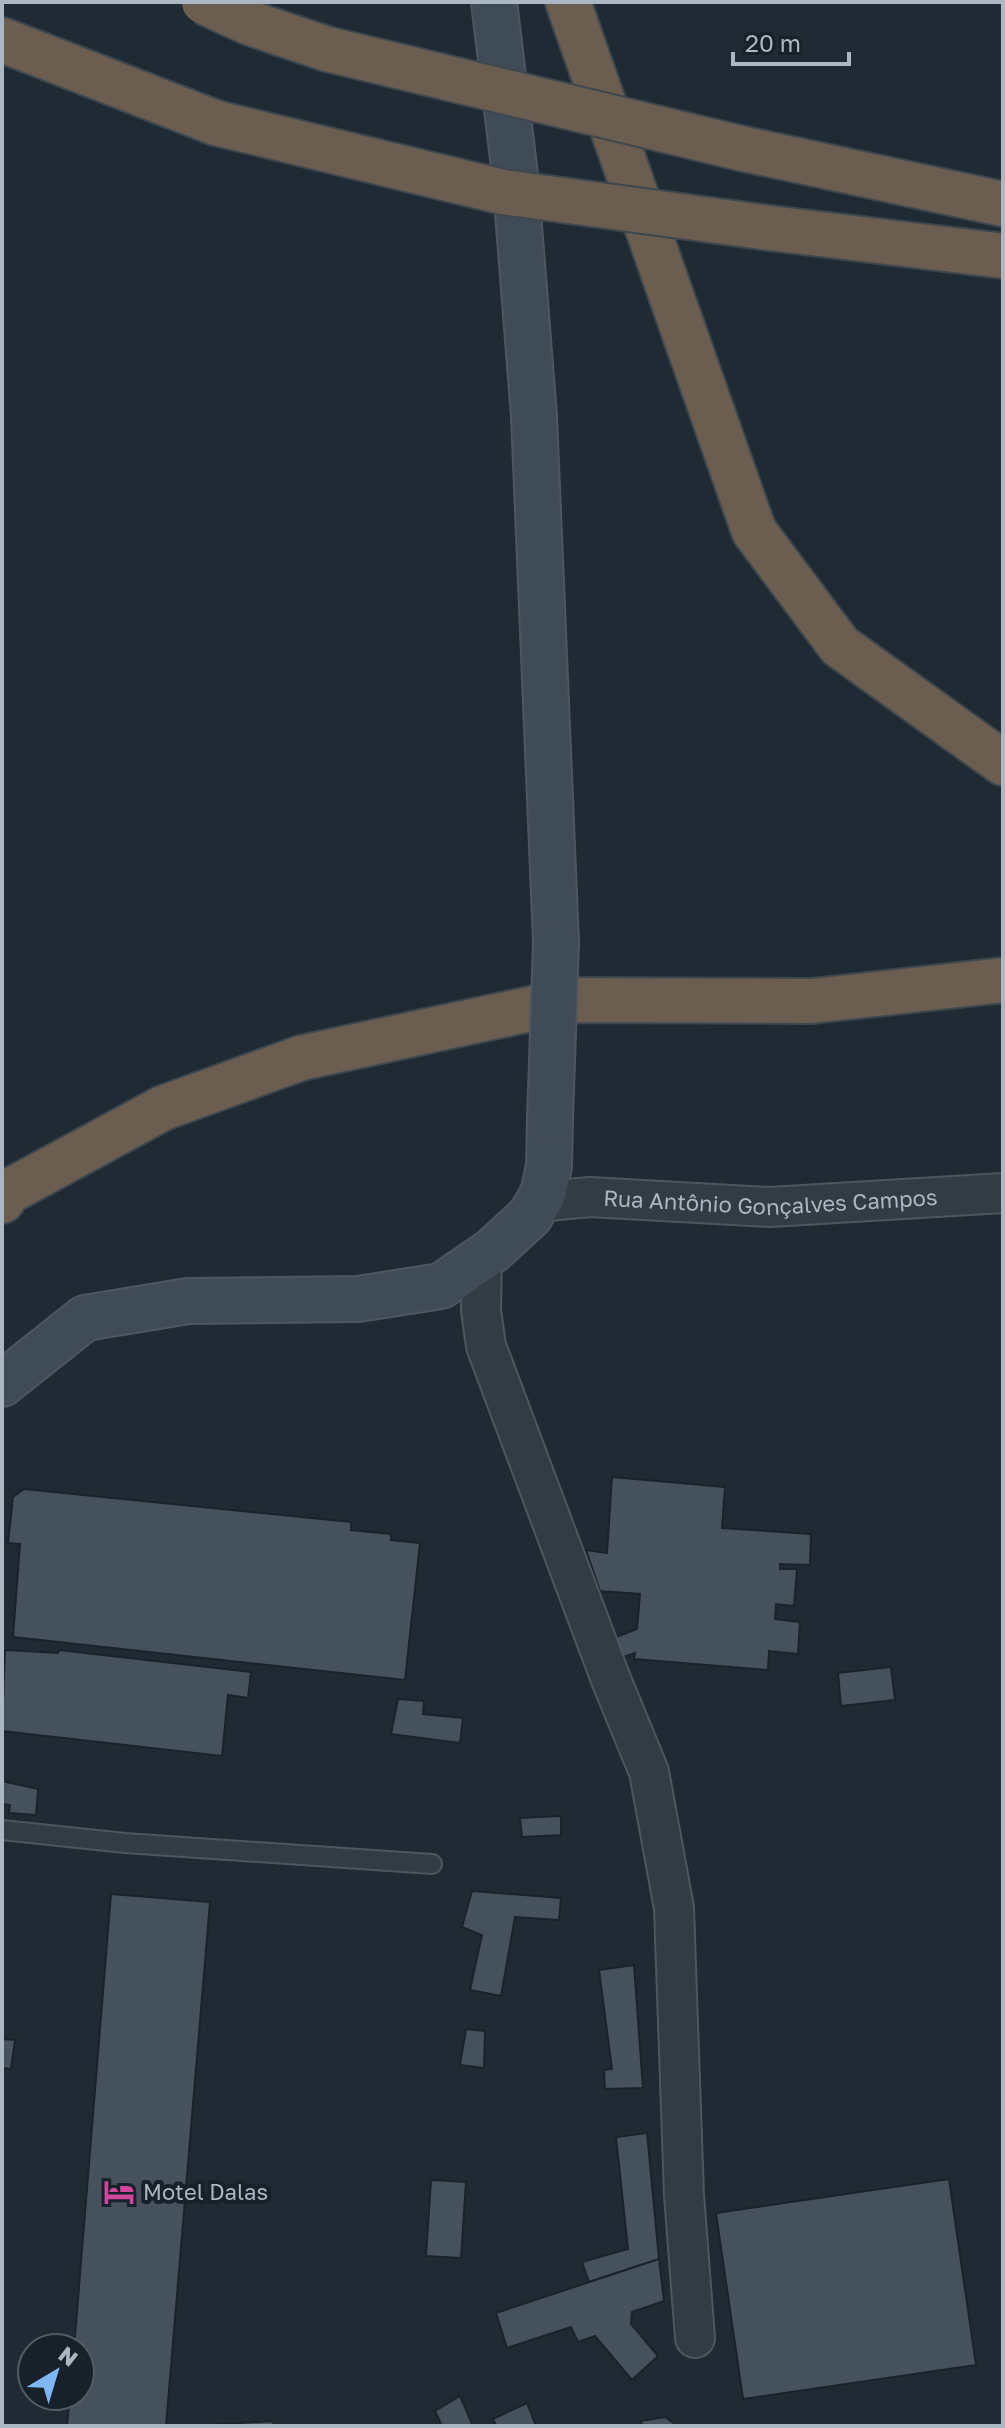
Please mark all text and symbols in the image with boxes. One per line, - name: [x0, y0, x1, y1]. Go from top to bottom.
- scale bar: [733, 16, 849, 66]
- text: 20 m: [745, 28, 801, 57]
- street label: Rua Antônio Gonçalves Campos: [603, 1183, 938, 1220]
- hotel icon: Motel Dalas: [102, 2175, 136, 2209]
- place label: Motel Dalas: [143, 2178, 268, 2205]
- north arrow: [16, 2332, 96, 2412]
- text: N: [54, 2340, 84, 2372]

